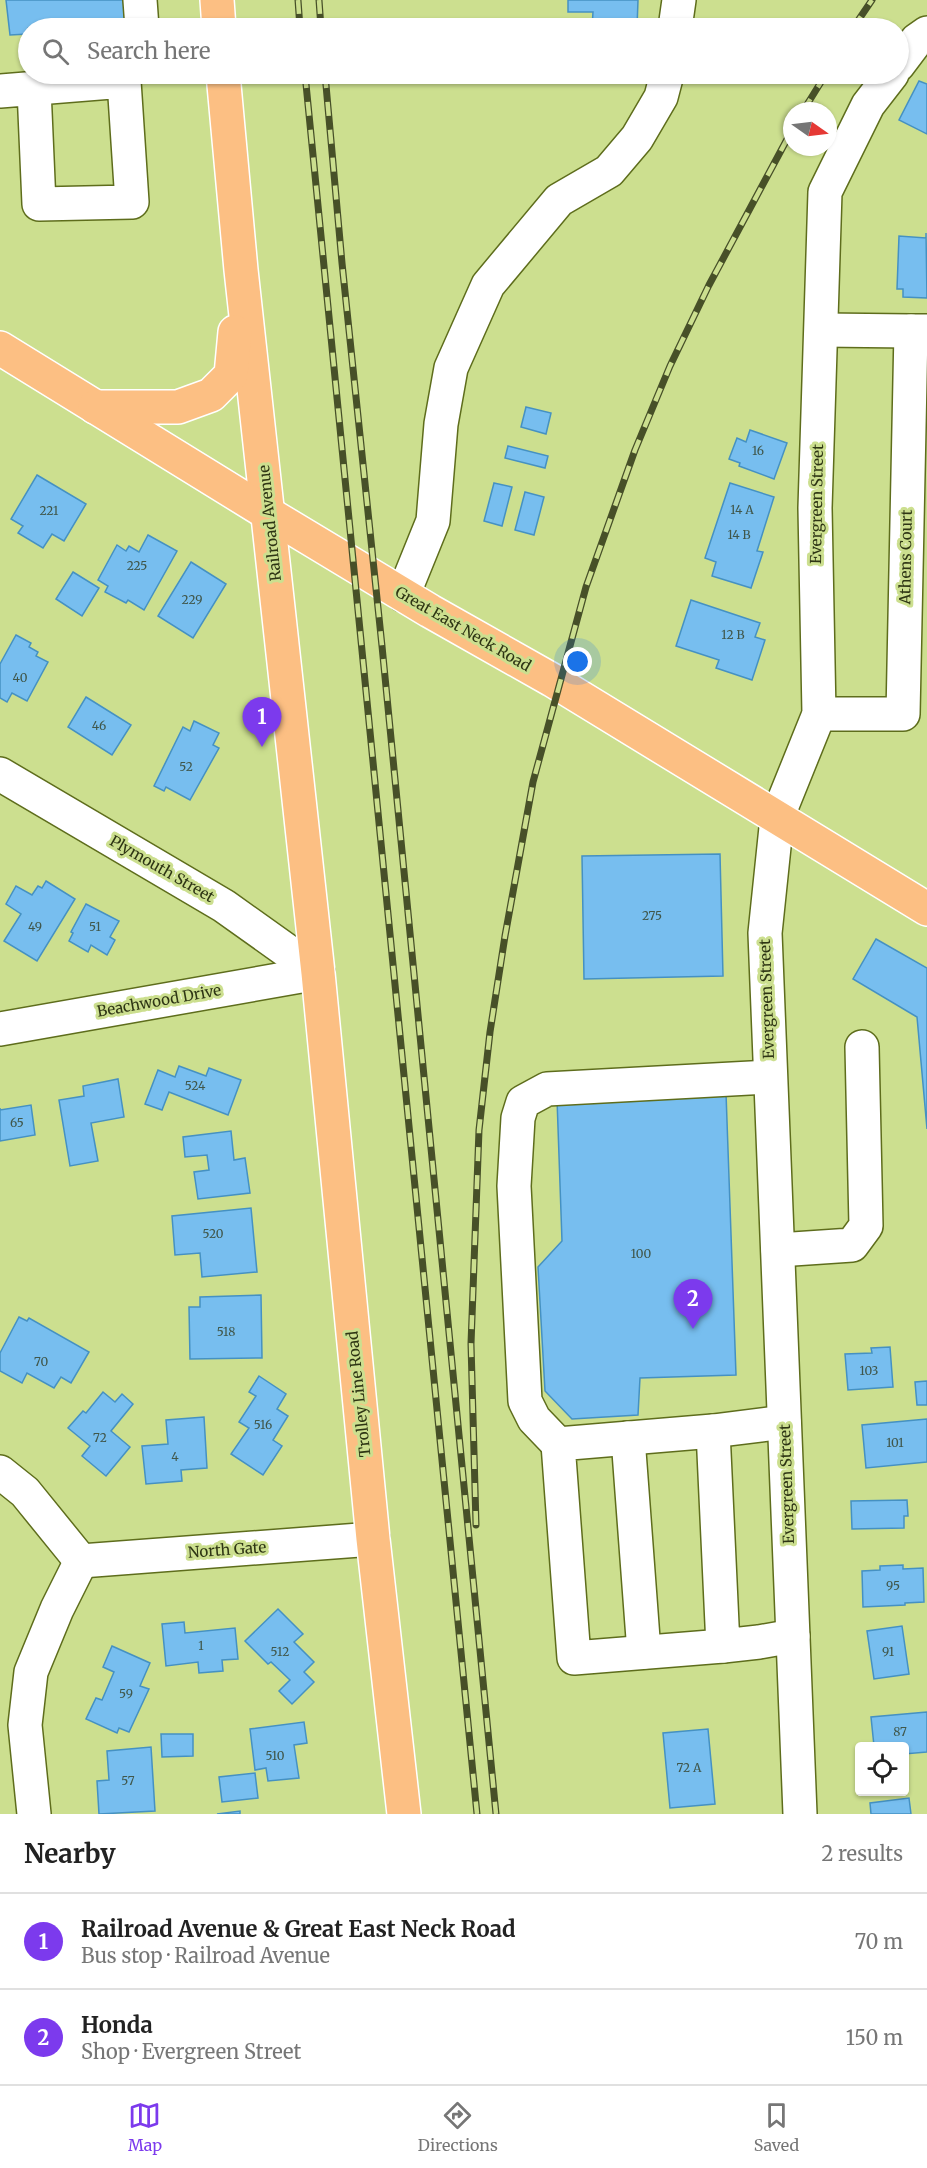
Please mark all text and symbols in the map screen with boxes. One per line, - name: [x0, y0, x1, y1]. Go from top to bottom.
- search box: [18, 18, 909, 84]
- icon: search: [39, 35, 72, 68]
- text: Search here: [87, 37, 210, 65]
- north arrow: [783, 102, 837, 156]
- house number: 16: [752, 443, 764, 458]
- street label: Evergreen Street: [806, 444, 827, 564]
- street label: Railroad Avenue: [254, 464, 285, 582]
- house number: 14 A: [730, 502, 754, 517]
- house number: 221: [39, 503, 59, 518]
- street label: Athens Court: [895, 509, 916, 606]
- house number: 14 B: [727, 527, 751, 542]
- house number: 225: [127, 558, 147, 573]
- street label: Great East Neck Road: [392, 582, 534, 675]
- house number: 229: [181, 592, 203, 607]
- house number: 12 B: [721, 627, 745, 642]
- your location: [563, 647, 592, 676]
- house number: 40: [13, 670, 28, 685]
- pin: 1: [242, 698, 282, 747]
- house number: 46: [92, 718, 106, 733]
- house number: 52: [179, 759, 193, 774]
- street label: Plymouth Street: [107, 831, 218, 906]
- house number: 275: [642, 908, 662, 923]
- house number: 49: [28, 919, 42, 934]
- house number: 51: [89, 919, 101, 934]
- street label: Evergreen Street: [755, 939, 778, 1059]
- street label: Beachwood Drive: [95, 980, 223, 1021]
- house number: 524: [185, 1078, 206, 1093]
- house number: 65: [10, 1115, 24, 1130]
- house number: 520: [202, 1226, 224, 1241]
- house number: 100: [631, 1246, 651, 1261]
- pin: 2: [674, 1280, 712, 1329]
- house number: 518: [217, 1324, 235, 1339]
- street label: Trolley Line Road: [342, 1330, 375, 1458]
- house number: 70: [34, 1354, 48, 1369]
- house number: 103: [860, 1363, 879, 1378]
- house number: 516: [254, 1417, 272, 1432]
- street label: Evergreen Street: [775, 1424, 798, 1544]
- house number: 72: [93, 1430, 107, 1445]
- house number: 101: [886, 1435, 904, 1450]
- house number: 4: [171, 1449, 179, 1464]
- street label: North Gate: [187, 1537, 267, 1562]
- house number: 95: [886, 1578, 900, 1593]
- house number: 1: [198, 1638, 204, 1653]
- house number: 512: [271, 1644, 289, 1659]
- house number: 91: [882, 1644, 895, 1659]
- house number: 59: [119, 1686, 133, 1701]
- house number: 87: [893, 1724, 907, 1739]
- map controls: [855, 1742, 909, 1796]
- button: locate: [855, 1742, 909, 1796]
- house number: 510: [265, 1748, 285, 1763]
- house number: 72 A: [676, 1760, 702, 1775]
- house number: 57: [121, 1773, 135, 1788]
- text: Nearby: [24, 1837, 116, 1870]
- text: 2 results: [821, 1841, 903, 1866]
- text: Railroad Avenue & Great East Neck Road: [81, 1915, 516, 1943]
- text: 1: [39, 1929, 48, 1954]
- text: 70 m: [855, 1929, 903, 1954]
- text: Bus stop · Railroad Avenue: [81, 1943, 330, 1968]
- text: Honda: [81, 2011, 153, 2039]
- text: 2: [38, 2025, 49, 2050]
- text: 150 m: [846, 2025, 903, 2050]
- text: Shop · Evergreen Street: [81, 2039, 301, 2064]
- tab: Map: [128, 2099, 162, 2155]
- tab: Directions: [418, 2099, 498, 2155]
- tab: Saved: [754, 2099, 799, 2155]

